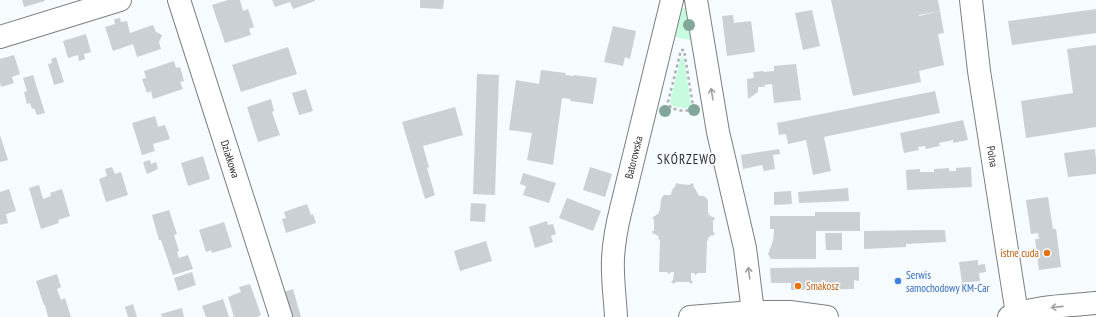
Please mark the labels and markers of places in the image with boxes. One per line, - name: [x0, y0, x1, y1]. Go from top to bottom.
- place label: istne cuda: [1000, 246, 1039, 260]
- marker: istne cuda: [1042, 248, 1052, 258]
- place label: Serwis samochodowy KM-Car: [906, 268, 990, 295]
- marker: Serwis samochodowy KM-Car: [893, 276, 903, 286]
- place label: Smakosz: [806, 279, 839, 293]
- marker: Smakosz: [793, 281, 803, 291]

